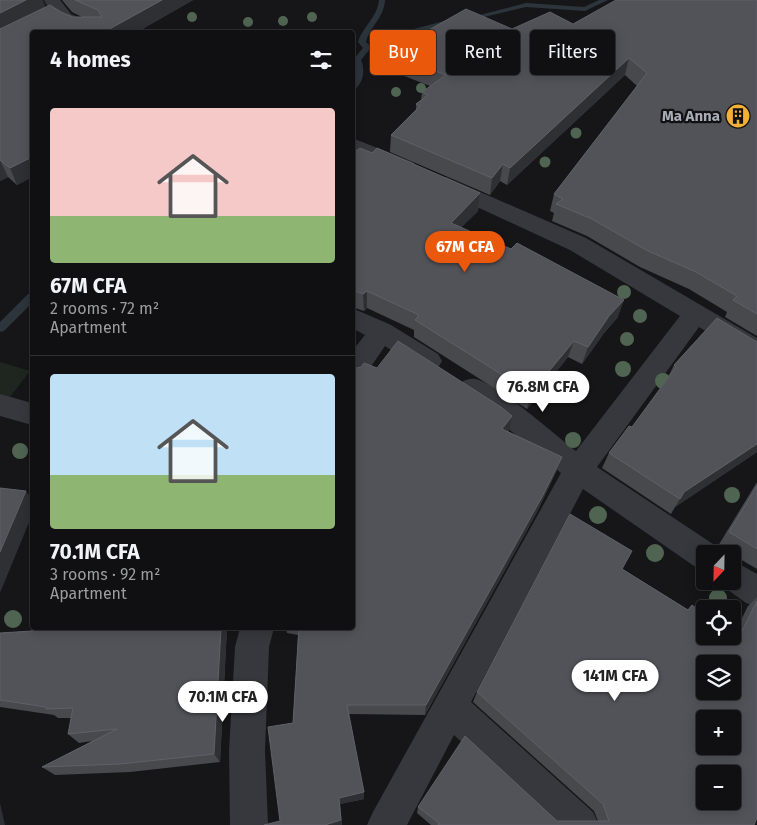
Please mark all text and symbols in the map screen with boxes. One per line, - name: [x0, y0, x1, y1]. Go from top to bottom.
- chip: Buy: [370, 30, 436, 75]
- chip: Rent: [446, 30, 520, 75]
- chip: Filters: [530, 30, 615, 75]
- icon: filters: [307, 46, 335, 74]
- text: 4 homes: [50, 47, 131, 73]
- building icon: Ma Anna: [725, 103, 751, 129]
- place label: Ma Anna: [662, 107, 720, 125]
- icon: home: [148, 141, 238, 231]
- pin: 67M CFA: [419, 230, 511, 273]
- text: 67M CFA: [436, 237, 494, 256]
- text: 67M CFA: [50, 273, 126, 299]
- text: 2 rooms · 72 m²: [50, 299, 159, 318]
- text: Apartment: [50, 318, 127, 337]
- pin: 76.8M CFA: [486, 370, 600, 413]
- text: 76.8M CFA: [507, 377, 579, 396]
- icon: home: [148, 406, 238, 496]
- text: 70.1M CFA: [50, 539, 140, 565]
- north arrow: [696, 545, 741, 590]
- map controls: [696, 545, 741, 810]
- text: 3 rooms · 92 m²: [50, 565, 160, 584]
- text: Apartment: [50, 584, 127, 603]
- button: locate: [696, 600, 741, 645]
- button: layers: [696, 655, 741, 700]
- pin: 141M CFA: [563, 660, 667, 702]
- text: 141M CFA: [583, 666, 647, 685]
- pin: 70.1M CFA: [166, 680, 280, 723]
- text: 70.1M CFA: [189, 687, 257, 706]
- button: +: [696, 710, 741, 755]
- button: −: [696, 765, 741, 810]

